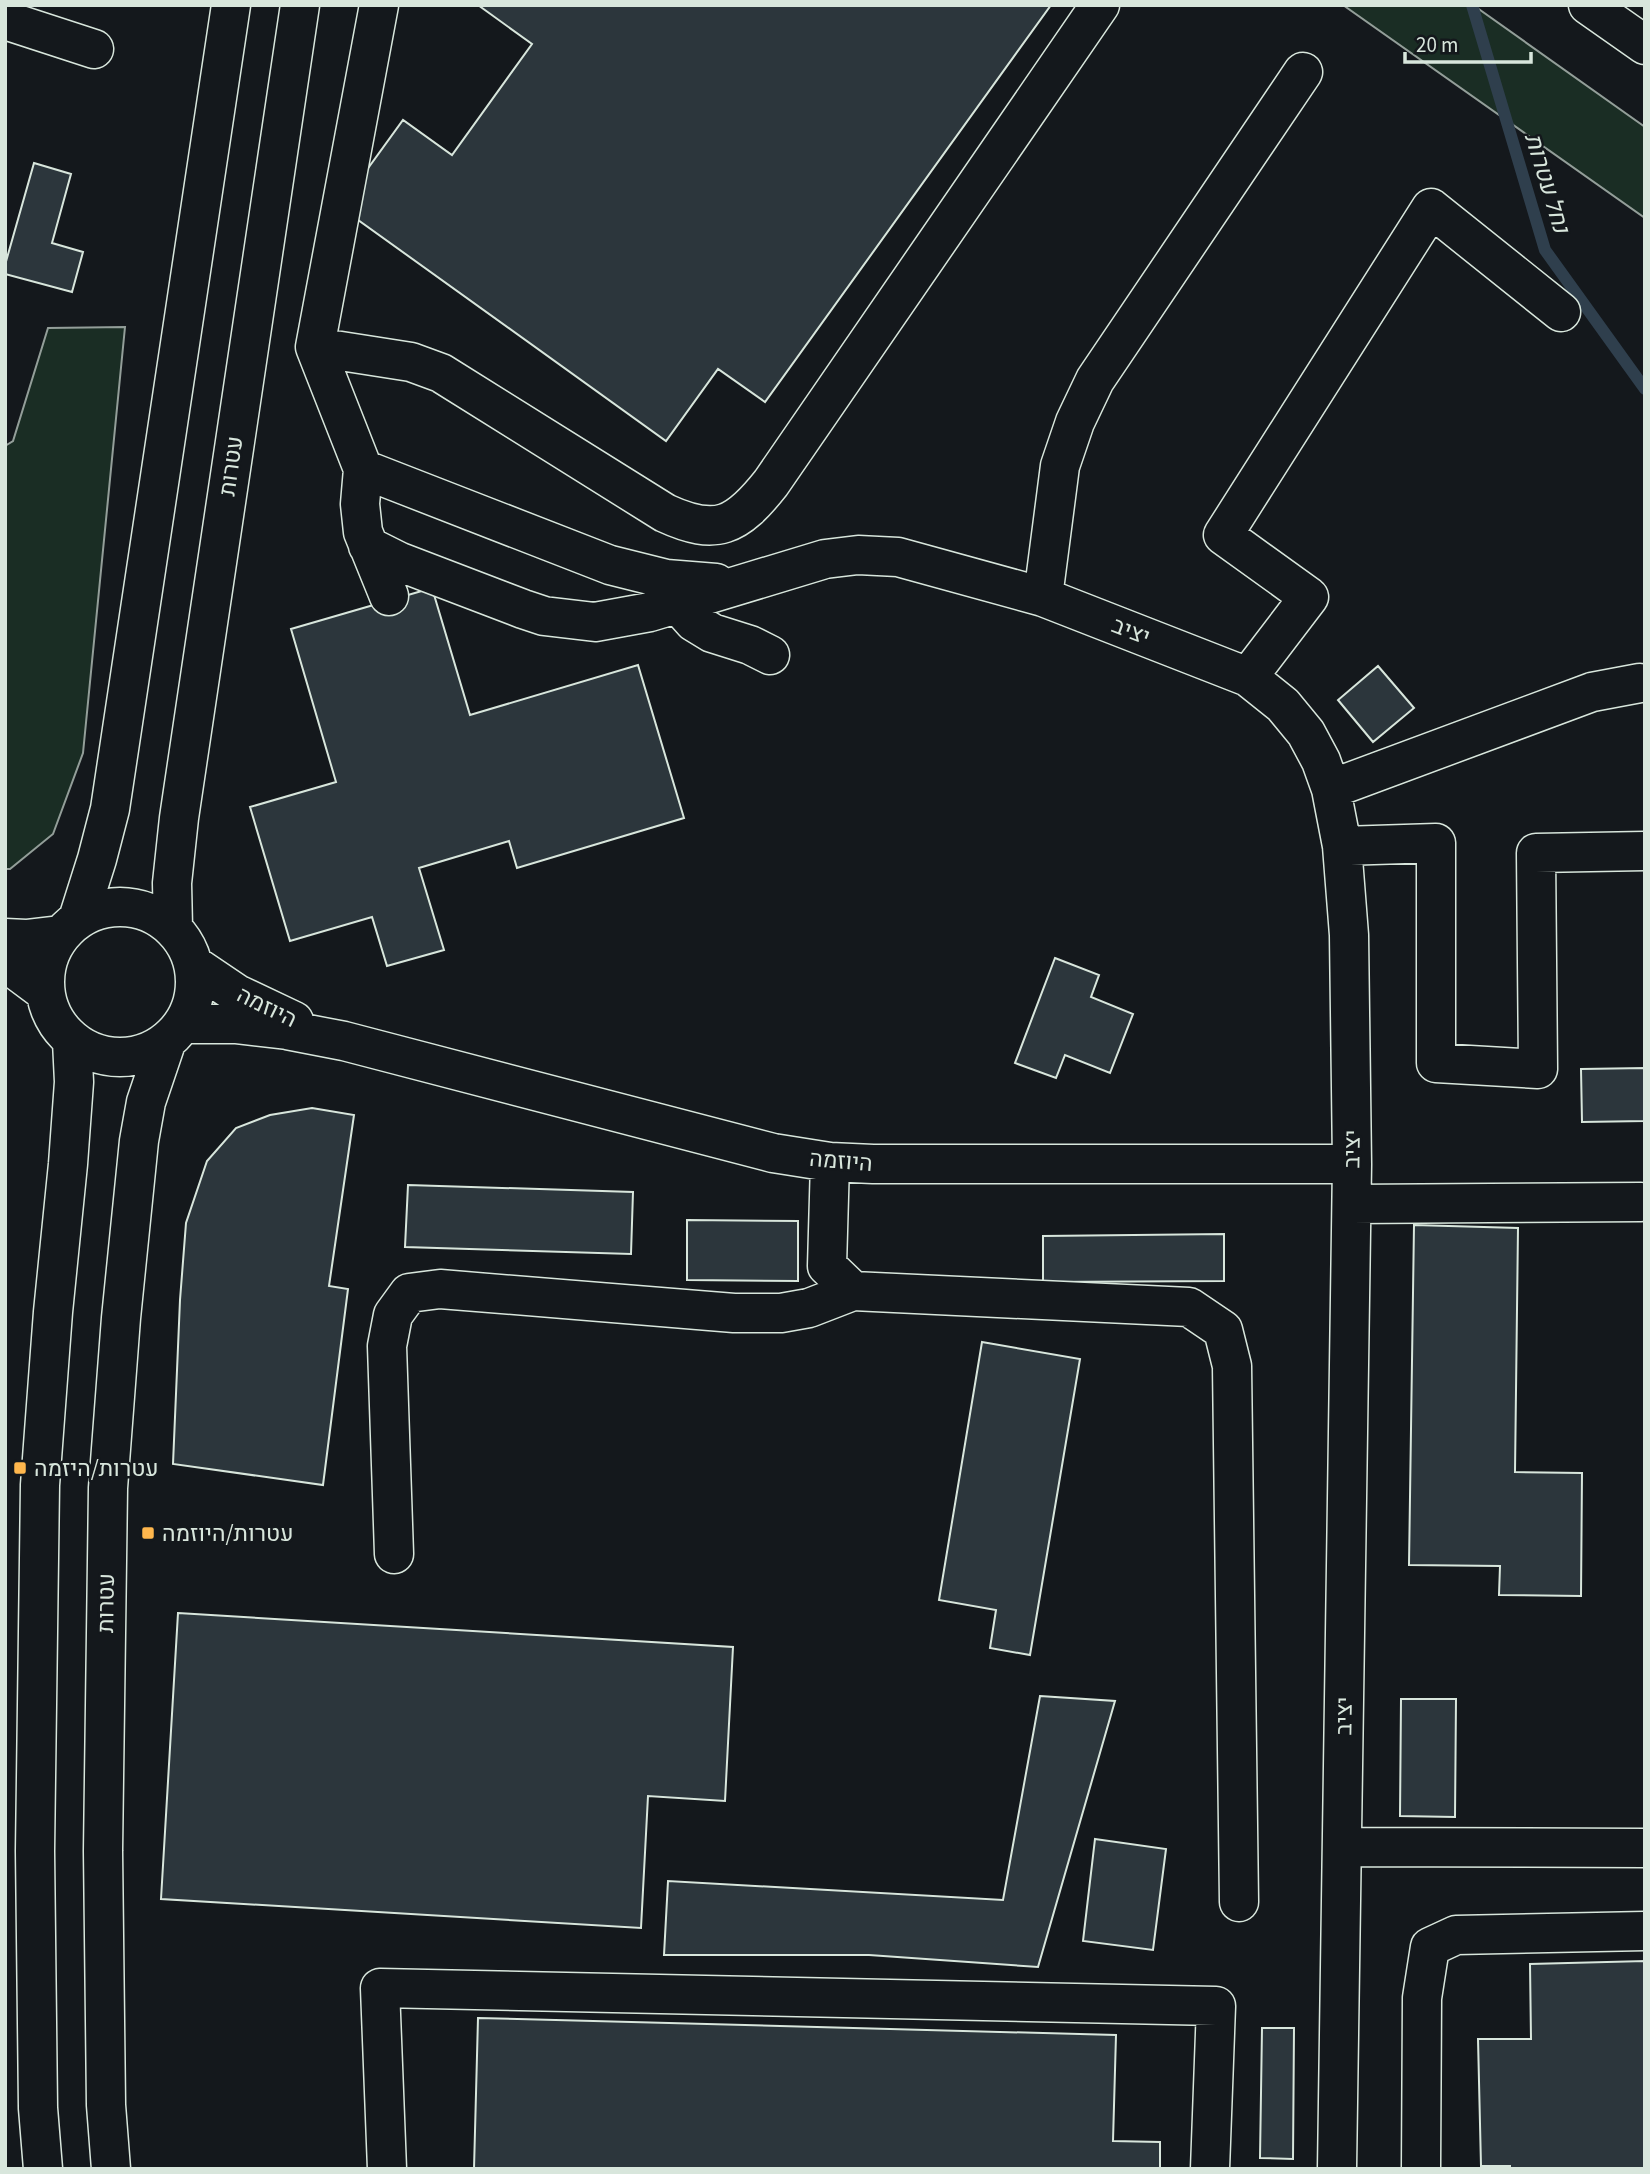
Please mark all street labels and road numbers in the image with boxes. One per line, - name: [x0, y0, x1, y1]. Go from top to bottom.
- street label: עטרות: [210, 434, 252, 498]
- street label: יציב: [1107, 609, 1155, 653]
- street label: היוזמה: [231, 978, 303, 1036]
- street label: יציב: [1335, 1129, 1369, 1169]
- street label: היוזמה: [808, 1142, 874, 1180]
- street label: עטרות: [89, 1573, 123, 1633]
- street label: יציב: [1327, 1696, 1361, 1736]

